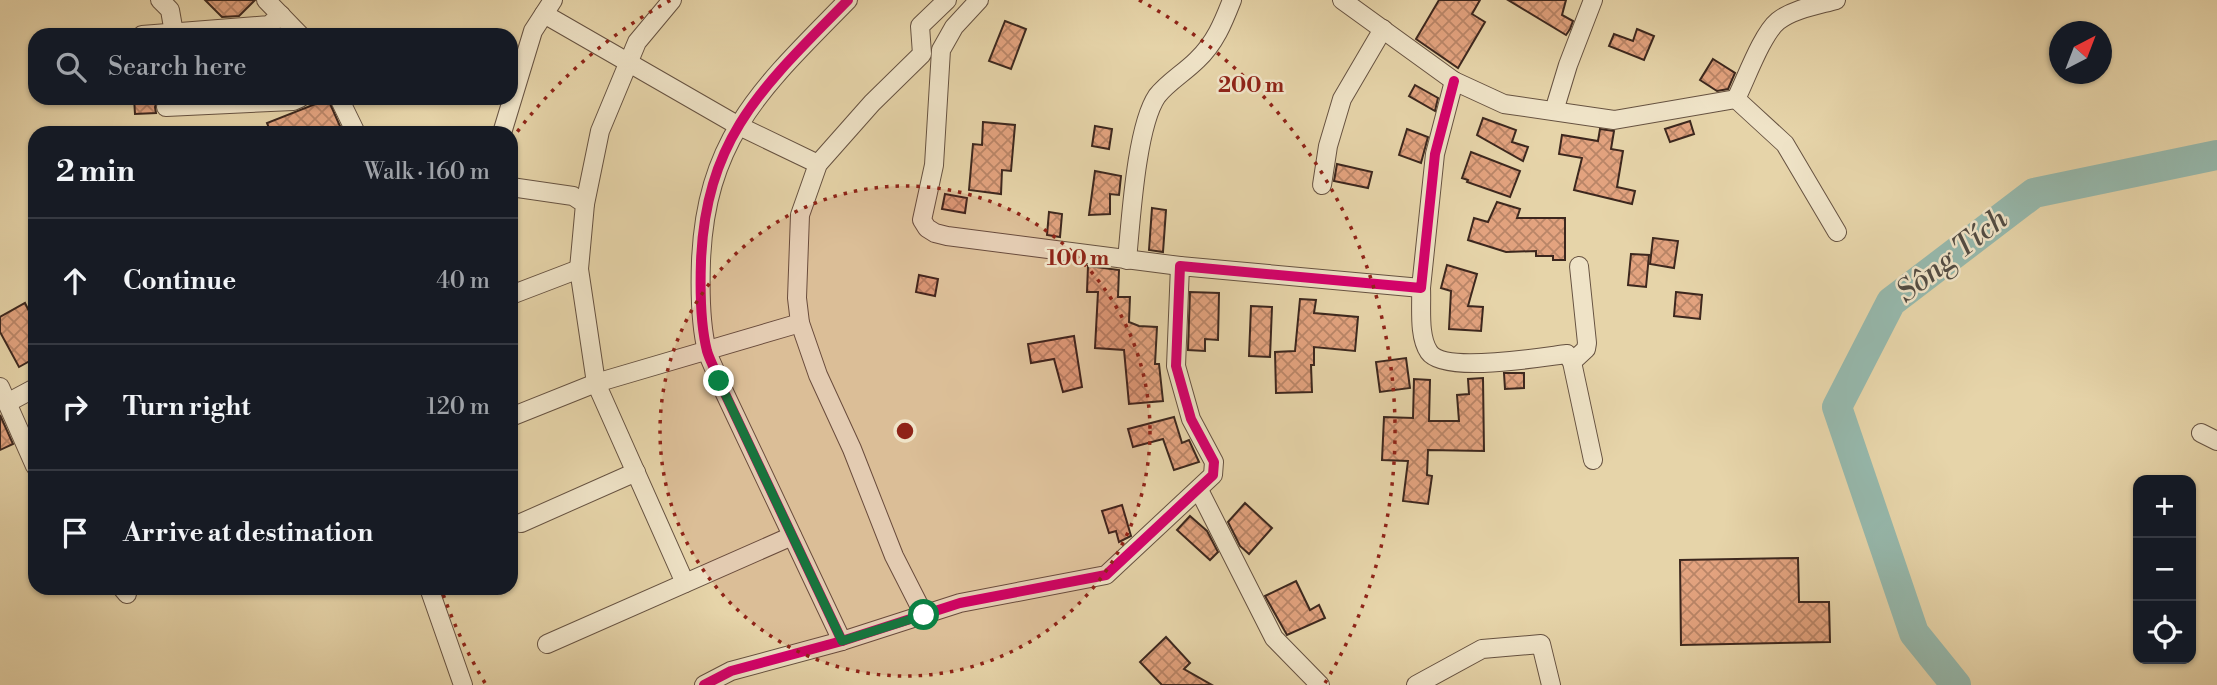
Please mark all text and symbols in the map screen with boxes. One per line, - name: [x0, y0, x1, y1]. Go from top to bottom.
- north arrow: [2049, 21, 2112, 84]
- search box: [28, 28, 518, 105]
- icon: search: [52, 48, 90, 86]
- text: Search here: [108, 51, 247, 83]
- text: 200 m: [1218, 73, 1284, 99]
- text: 2 min: [56, 153, 135, 191]
- text: Walk · 160 m: [364, 158, 490, 186]
- water label: Sông Tích: [1889, 200, 2016, 311]
- text: 100 m: [1047, 246, 1109, 272]
- icon: ahead: [56, 262, 94, 300]
- text: Continue: [123, 265, 236, 297]
- text: 40 m: [436, 267, 490, 295]
- route end: [703, 365, 734, 396]
- icon: right: [56, 388, 94, 426]
- text: Turn right: [123, 391, 251, 423]
- text: 120 m: [426, 393, 490, 421]
- centre of rings: [893, 419, 917, 443]
- map controls: [2133, 475, 2196, 664]
- button: +: [2133, 475, 2196, 538]
- icon: arrive: [56, 514, 94, 552]
- text: Arrive at destination: [123, 517, 373, 549]
- button: −: [2133, 538, 2196, 601]
- route start: [908, 599, 939, 630]
- button: locate: [2133, 601, 2196, 664]

